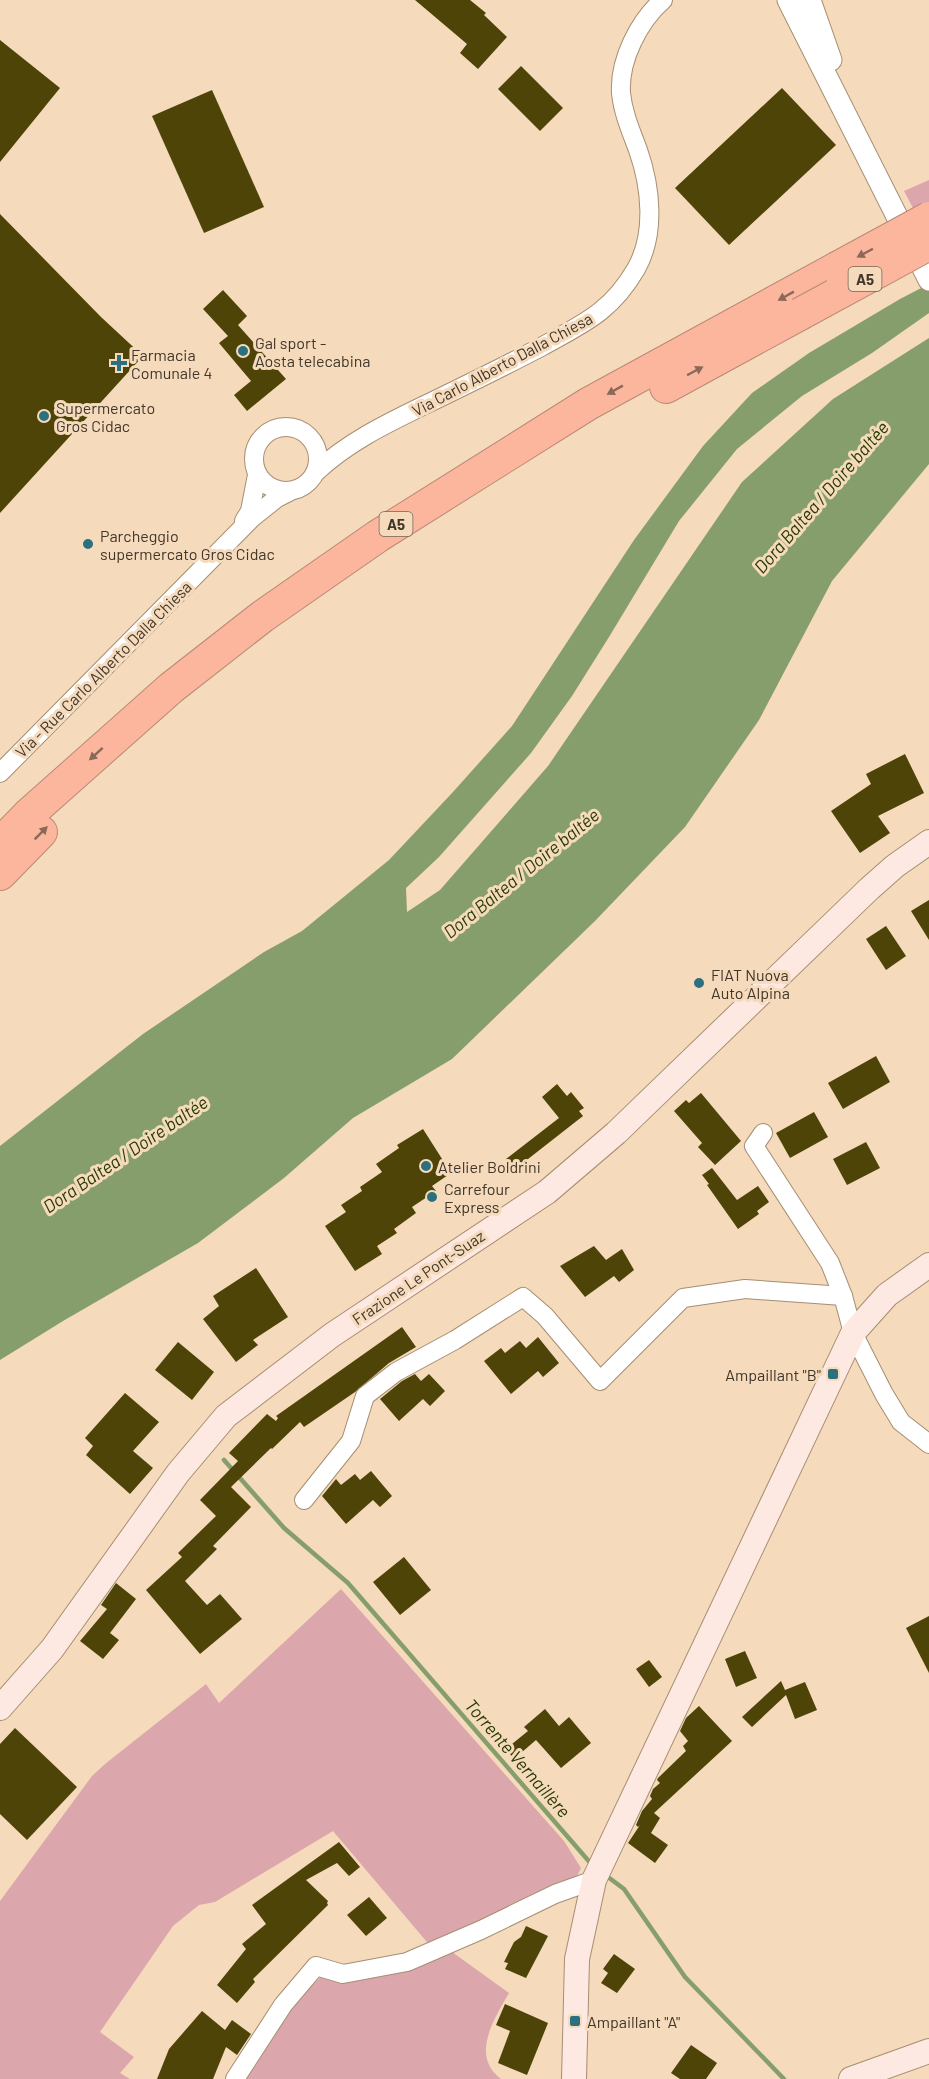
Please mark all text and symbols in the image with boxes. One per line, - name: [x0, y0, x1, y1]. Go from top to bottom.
- one-way arrow: [856, 248, 873, 258]
- road number: A5: [848, 267, 882, 291]
- one-way arrow: [777, 291, 794, 301]
- street label: Via Carlo Alberto Dalla Chiesa: [409, 308, 595, 420]
- place label: Gal sport - Aosta telecabina: [255, 333, 371, 370]
- marker: Gal sport - Aosta telecabina: [236, 344, 250, 358]
- place label: Farmacia Comunale 4: [131, 345, 212, 382]
- marker: Farmacia Comunale 4: [112, 356, 126, 370]
- one-way arrow: [687, 366, 704, 376]
- one-way arrow: [606, 385, 623, 395]
- place label: Supermercato Gros Cidac: [56, 398, 155, 435]
- marker: Supermercato Gros Cidac: [37, 409, 51, 423]
- water label: Dora Baltea / Doire baltée: [749, 417, 893, 577]
- road number: A5: [380, 512, 412, 536]
- place label: Parcheggio supermercato Gros Cidac: [100, 526, 275, 563]
- marker: Parcheggio supermercato Gros Cidac: [81, 537, 95, 551]
- street label: Via - Rue Carlo Alberto Dalla Chiesa: [11, 577, 195, 761]
- one-way arrow: [89, 747, 104, 760]
- water label: Dora Baltea / Doire baltée: [439, 803, 603, 943]
- one-way arrow: [34, 826, 48, 840]
- place label: FIAT Nuova Auto Alpina: [711, 965, 790, 1002]
- marker: FIAT Nuova Auto Alpina: [692, 976, 706, 990]
- water label: Dora Baltea / Doire baltée: [38, 1091, 212, 1217]
- place label: Atelier Boldrini: [438, 1157, 541, 1176]
- marker: Atelier Boldrini: [419, 1159, 433, 1173]
- place label: Carrefour Express: [444, 1179, 510, 1216]
- marker: Carrefour Express: [425, 1190, 439, 1204]
- street label: Frazione Le Pont-Suaz: [348, 1226, 488, 1328]
- place label: Ampaillant "B": [725, 1365, 821, 1384]
- marker: Ampaillant "B": [826, 1367, 840, 1381]
- water label: Torrente Vernaillère: [461, 1694, 575, 1822]
- place label: Ampaillant "A": [587, 2012, 680, 2031]
- marker: Ampaillant "A": [568, 2014, 582, 2028]

